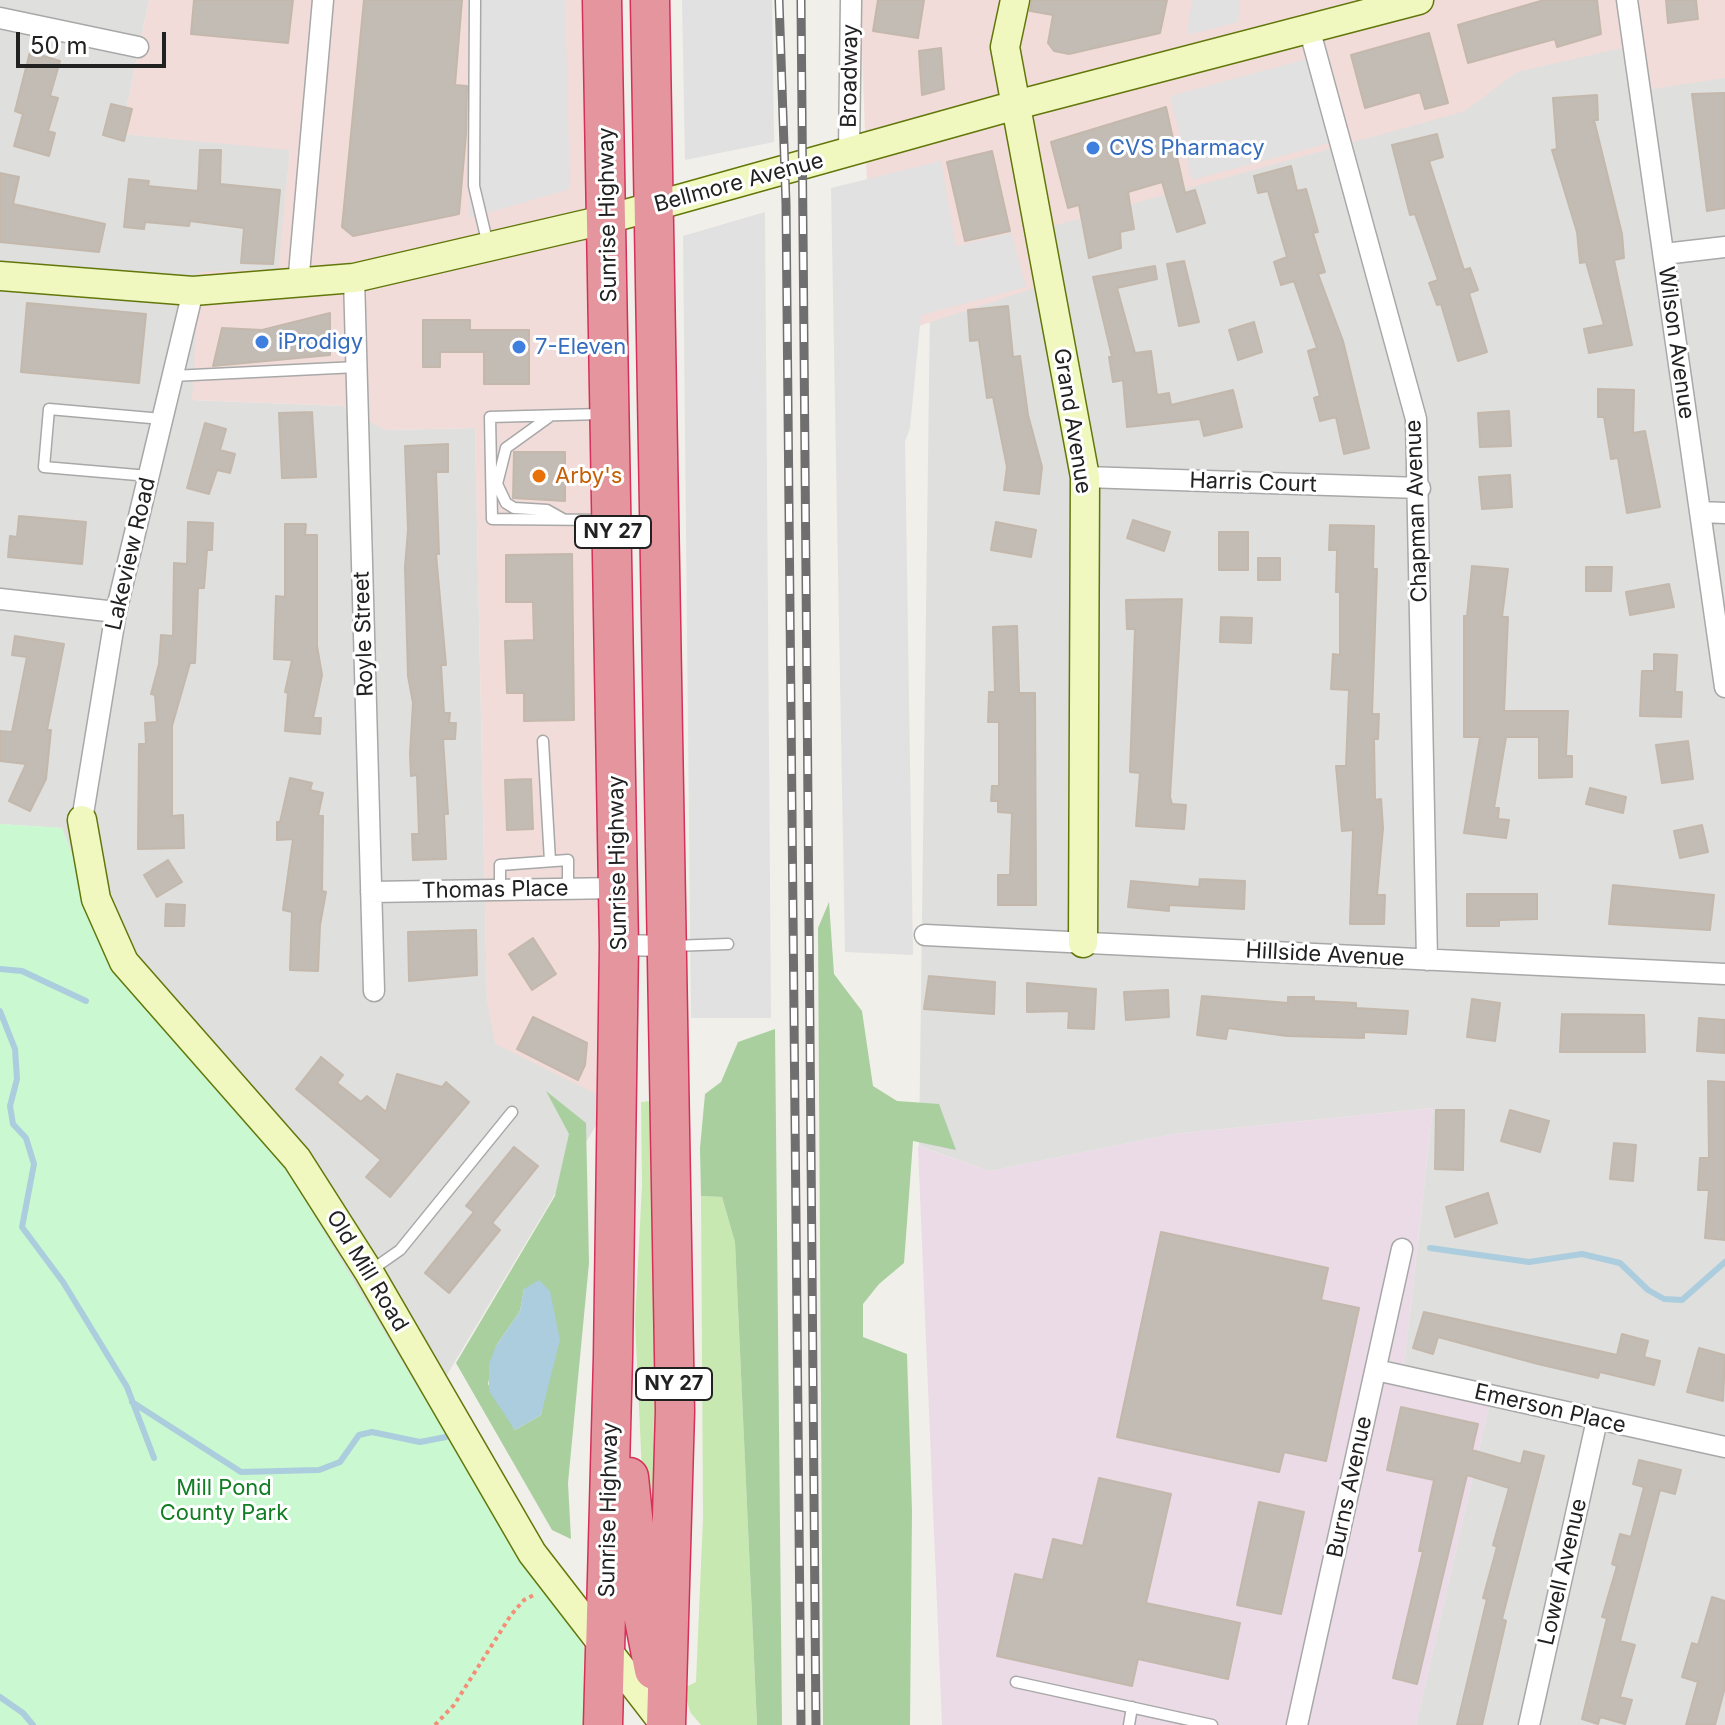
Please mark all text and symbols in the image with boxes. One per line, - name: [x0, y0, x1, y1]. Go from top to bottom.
- scale bar: [20, 16, 170, 66]
- street label: Broadway: [836, 24, 864, 128]
- text: 50 m: [30, 31, 88, 60]
- street label: Sunrise Highway: [593, 127, 623, 303]
- place label: CVS Pharmacy: [1109, 135, 1265, 161]
- marker: CVS Pharmacy: [1084, 139, 1102, 157]
- street label: Bellmore Avenue: [651, 148, 827, 218]
- street label: Wilson Avenue: [1652, 265, 1700, 421]
- place label: iProdigy: [278, 329, 363, 355]
- marker: iProdigy: [253, 333, 271, 351]
- place label: 7-Eleven: [535, 334, 626, 360]
- marker: 7-Eleven: [510, 338, 528, 356]
- street label: Grand Avenue: [1047, 346, 1097, 496]
- street label: Chapman Avenue: [1401, 419, 1433, 603]
- place label: Arby's: [555, 463, 622, 489]
- marker: Arby's: [530, 467, 548, 485]
- street label: Harris Court: [1189, 468, 1317, 498]
- street label: Lakeview Road: [101, 475, 161, 633]
- road number: NY 27: [575, 516, 651, 548]
- street label: Royle Street: [349, 571, 379, 697]
- street label: Sunrise Highway: [603, 775, 633, 951]
- street label: Thomas Place: [421, 876, 569, 904]
- street label: Hillside Avenue: [1245, 938, 1405, 972]
- street label: Old Mill Road: [320, 1206, 414, 1336]
- road number: NY 27: [636, 1368, 712, 1400]
- street label: Emerson Place: [1472, 1379, 1628, 1439]
- street label: Burns Avenue: [1322, 1414, 1378, 1560]
- street label: Sunrise Highway: [594, 1422, 624, 1598]
- park label: Mill Pond County Park: [160, 1475, 288, 1526]
- street label: Lowell Avenue: [1533, 1496, 1593, 1648]

